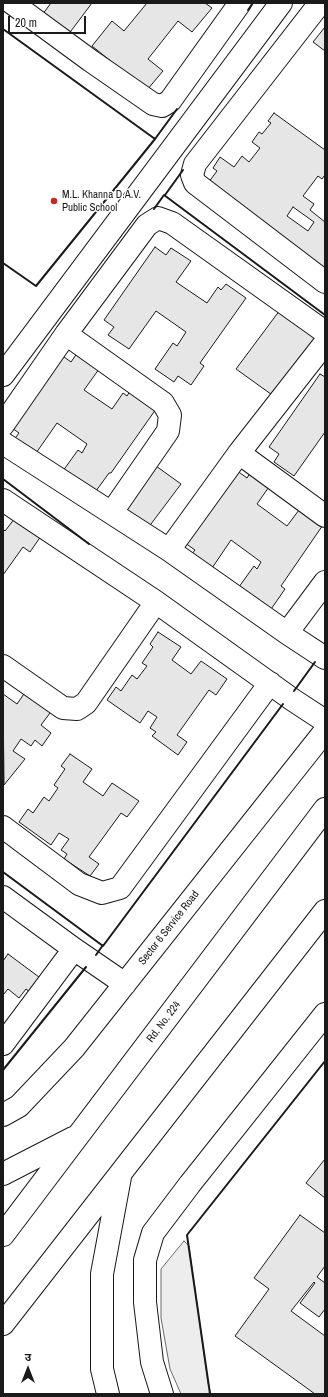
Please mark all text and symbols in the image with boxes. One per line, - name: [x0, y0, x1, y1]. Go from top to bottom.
- scale bar: [10, 8, 88, 34]
- text: 20 m: [15, 15, 37, 31]
- place label: M.L. Khanna D.A.V. Public School: [62, 188, 141, 214]
- marker: M.L. Khanna D.A.V. Public School: [49, 196, 59, 206]
- street label: Sector 6 Service Road: [136, 888, 202, 968]
- street label: Rd. No. 224: [144, 999, 184, 1045]
- north arrow: [8, 1349, 48, 1389]
- text: उ: [25, 1350, 31, 1364]

